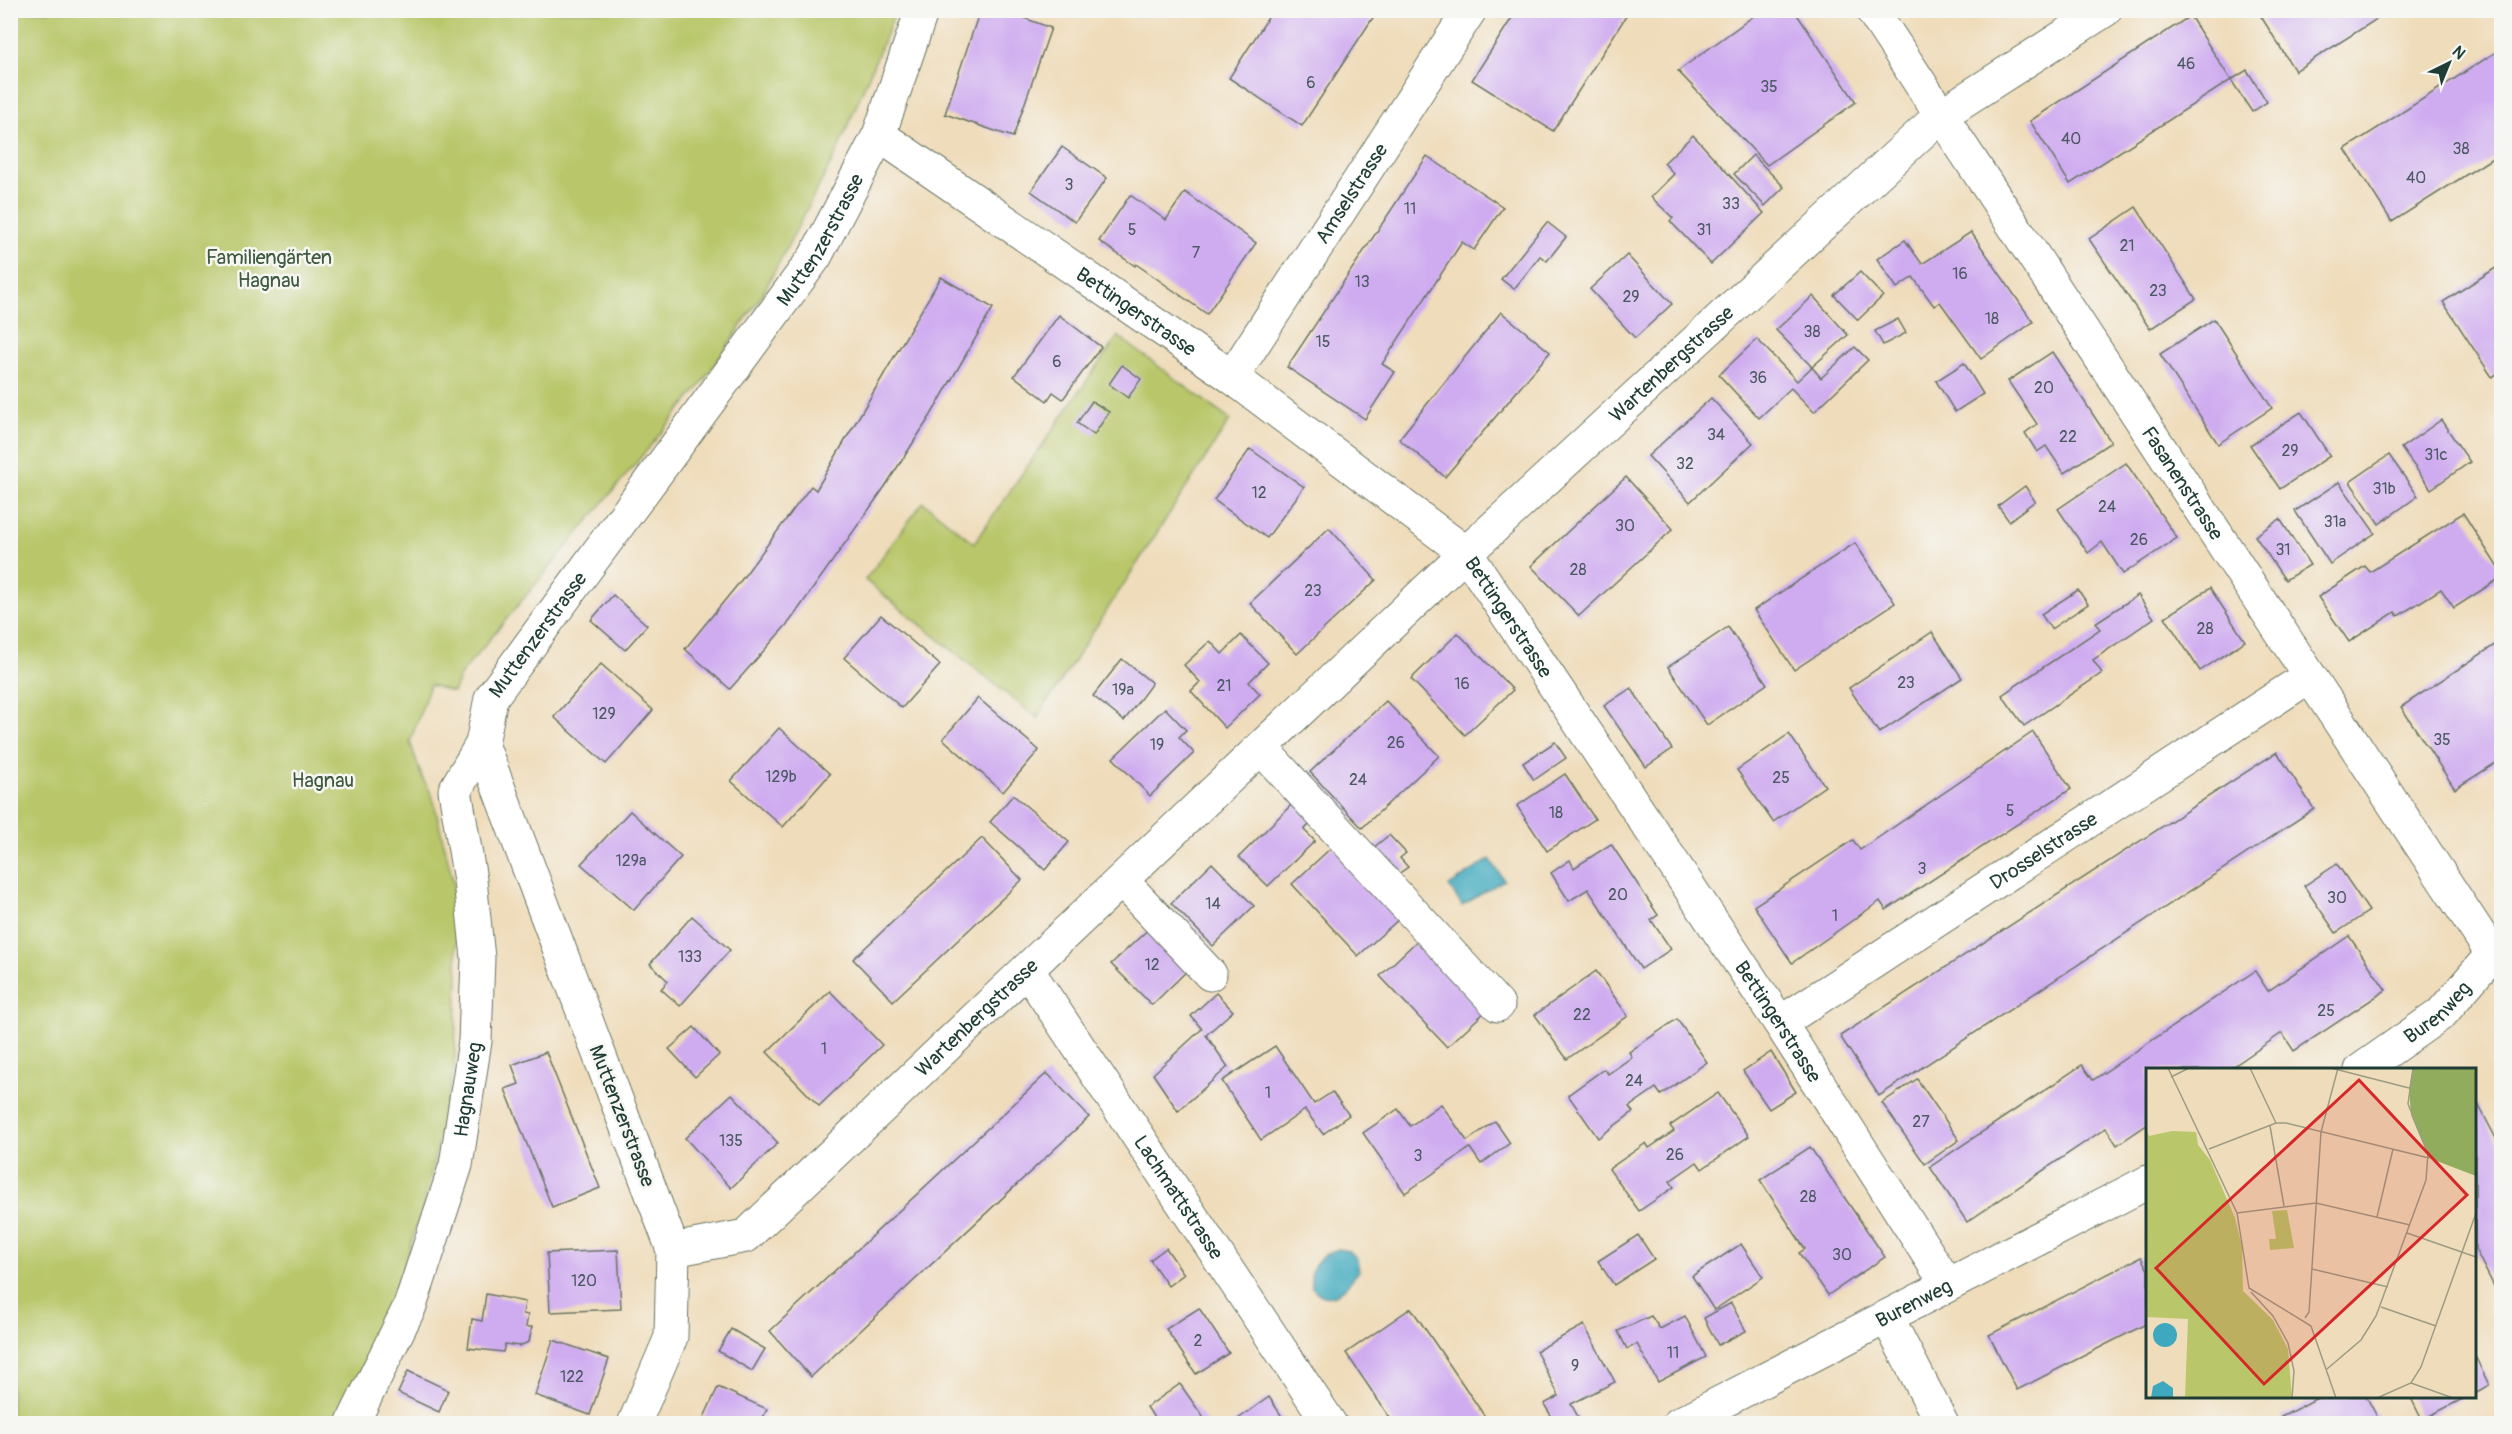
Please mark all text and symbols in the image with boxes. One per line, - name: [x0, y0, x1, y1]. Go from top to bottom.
- north arrow: [2419, 33, 2479, 93]
- text: N: [2448, 42, 2469, 64]
- house number: 46: [2177, 54, 2195, 74]
- house number: 6: [1306, 73, 1316, 93]
- house number: 35: [1760, 77, 1778, 97]
- house number: 40: [2061, 129, 2081, 149]
- street label: Amselstrasse: [1309, 138, 1393, 248]
- house number: 38: [2453, 139, 2470, 159]
- house number: 40: [2406, 168, 2426, 188]
- street label: Muttenzerstrasse: [771, 169, 869, 311]
- house number: 3: [1065, 175, 1074, 195]
- house number: 33: [1722, 194, 1740, 214]
- house number: 11: [1404, 199, 1416, 219]
- house number: 5: [1128, 220, 1136, 240]
- house number: 31: [1696, 220, 1712, 240]
- house number: 21: [2119, 236, 2135, 256]
- house number: 7: [1192, 243, 1201, 263]
- park label: Familiengärten Hagnau: [206, 245, 332, 293]
- street label: Bettingerstrasse: [1071, 261, 1201, 361]
- house number: 16: [1952, 264, 1968, 284]
- house number: 13: [1354, 272, 1370, 292]
- house number: 23: [2149, 281, 2167, 301]
- house number: 29: [1622, 287, 1640, 307]
- street label: Wartenbergstrasse: [1604, 300, 1739, 427]
- house number: 18: [1985, 309, 1999, 329]
- house number: 38: [1804, 322, 1821, 342]
- house number: 15: [1316, 332, 1330, 352]
- house number: 6: [1052, 352, 1062, 372]
- house number: 36: [1749, 368, 1767, 388]
- house number: 20: [2034, 378, 2054, 398]
- street label: Fasanenstrasse: [2136, 421, 2229, 545]
- house number: 34: [1707, 425, 1725, 445]
- house number: 22: [2059, 427, 2077, 447]
- house number: 29: [2281, 441, 2299, 461]
- house number: 31c: [2424, 445, 2448, 465]
- house number: 32: [1676, 454, 1694, 474]
- house number: 31b: [2372, 479, 2396, 499]
- house number: 12: [1251, 483, 1267, 503]
- house number: 24: [2098, 497, 2116, 517]
- house number: 31a: [2324, 512, 2346, 532]
- house number: 30: [1615, 516, 1635, 536]
- house number: 26: [2130, 530, 2148, 550]
- house number: 31: [2275, 540, 2291, 560]
- street label: Bettingerstrasse: [1460, 552, 1558, 683]
- house number: 28: [1569, 560, 1587, 580]
- street label: Muttenzerstrasse: [483, 567, 592, 702]
- house number: 23: [1304, 581, 1322, 601]
- house number: 28: [2196, 619, 2214, 639]
- house number: 23: [1897, 673, 1915, 693]
- house number: 16: [1454, 674, 1470, 694]
- house number: 21: [1216, 676, 1232, 696]
- house number: 19a: [1112, 680, 1134, 700]
- house number: 129: [592, 704, 616, 724]
- house number: 35: [2433, 730, 2451, 750]
- house number: 26: [1387, 733, 1405, 753]
- house number: 19: [1150, 735, 1164, 755]
- house number: 129b: [765, 767, 797, 787]
- park label: Hagnau: [292, 768, 354, 793]
- house number: 25: [1772, 768, 1790, 788]
- house number: 24: [1349, 770, 1367, 790]
- house number: 5: [2006, 801, 2014, 821]
- house number: 18: [1549, 803, 1563, 823]
- street label: Drosselstrasse: [1985, 806, 2102, 895]
- house number: 129a: [616, 851, 646, 871]
- house number: 3: [1918, 859, 1927, 879]
- house number: 20: [1608, 885, 1628, 905]
- house number: 30: [2327, 888, 2347, 908]
- house number: 14: [1205, 894, 1221, 914]
- house number: 1: [1832, 906, 1838, 926]
- house number: 133: [678, 947, 702, 967]
- street label: Wartenbergstrasse: [910, 953, 1043, 1082]
- house number: 12: [1144, 955, 1160, 975]
- street label: Bettingerstrasse: [1729, 956, 1827, 1087]
- street label: Burenweg: [2399, 976, 2476, 1049]
- house number: 25: [2317, 1001, 2335, 1021]
- house number: 22: [1573, 1005, 1591, 1025]
- house number: 1: [821, 1039, 827, 1059]
- street label: Hagnauweg: [448, 1040, 487, 1139]
- street label: Muttenzerstrasse: [583, 1042, 661, 1191]
- inset map: [2146, 1068, 2476, 1398]
- house number: 24: [1625, 1071, 1643, 1091]
- house number: 1: [1265, 1083, 1271, 1103]
- house number: 27: [1912, 1112, 1930, 1132]
- street label: Lachmattstrasse: [1129, 1130, 1229, 1264]
- house number: 135: [719, 1131, 743, 1151]
- house number: 26: [1666, 1145, 1684, 1165]
- house number: 3: [1414, 1146, 1423, 1166]
- house number: 28: [1799, 1187, 1817, 1207]
- house number: 30: [1832, 1245, 1852, 1265]
- house number: 120: [571, 1271, 597, 1291]
- street label: Burenweg: [1871, 1273, 1956, 1333]
- house number: 2: [1194, 1331, 1203, 1351]
- house number: 11: [1667, 1343, 1679, 1363]
- house number: 9: [1571, 1356, 1579, 1376]
- house number: 122: [560, 1367, 584, 1387]

